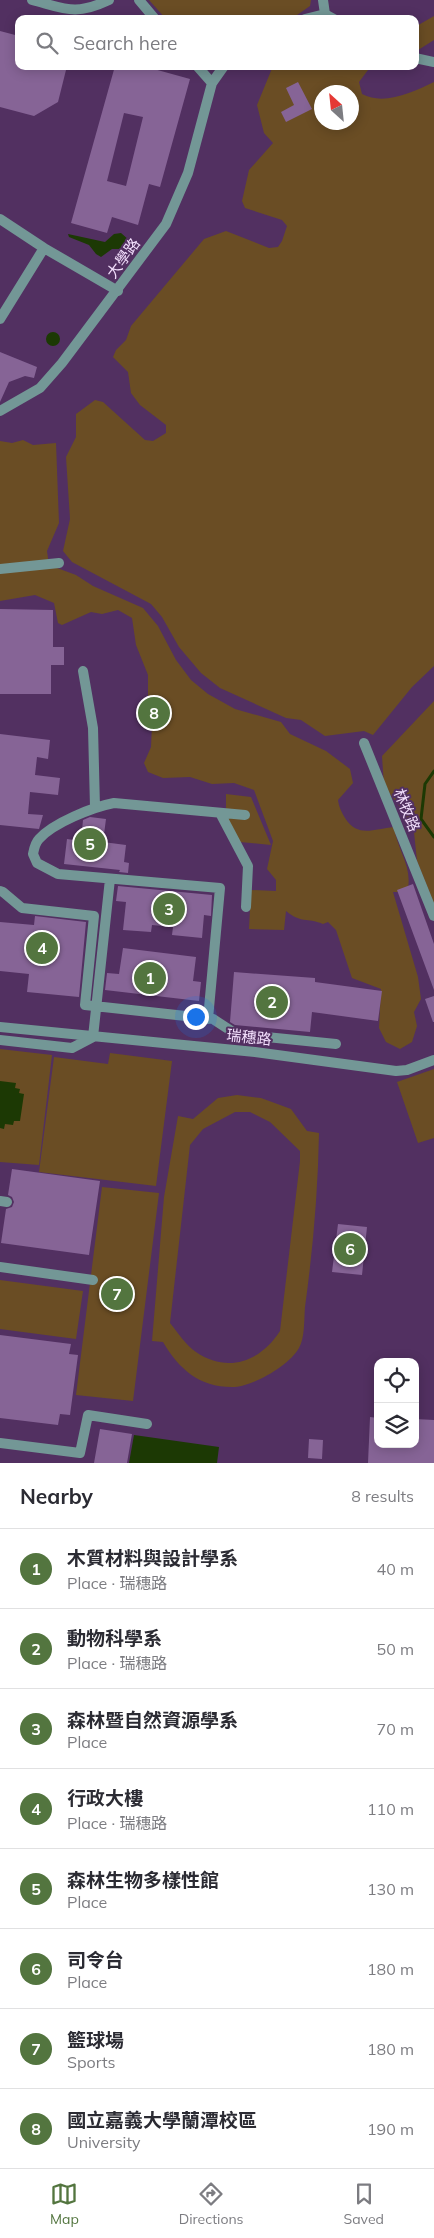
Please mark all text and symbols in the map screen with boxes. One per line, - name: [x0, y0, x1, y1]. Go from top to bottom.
- search box: [15, 15, 419, 70]
- icon: search: [33, 29, 61, 57]
- text: Search here: [73, 31, 177, 55]
- north arrow: [314, 85, 359, 130]
- street label: 大學路: [102, 234, 144, 282]
- pin: 8: [138, 694, 170, 732]
- street label: 林牧路: [390, 786, 424, 834]
- pin: 5: [74, 825, 106, 863]
- pin: 3: [153, 890, 185, 928]
- pin: 4: [26, 929, 58, 967]
- pin: 1: [134, 959, 166, 997]
- pin: 2: [256, 983, 288, 1021]
- your location: [183, 1004, 209, 1030]
- street label: 瑞穗路: [226, 1025, 272, 1049]
- pin: 6: [334, 1230, 366, 1268]
- pin: 7: [101, 1275, 133, 1313]
- map controls: [374, 1358, 419, 1448]
- button: locate: [374, 1358, 419, 1403]
- button: layers: [374, 1403, 419, 1448]
- text: Nearby: [20, 1483, 93, 1509]
- text: 8 results: [351, 1486, 414, 1506]
- text: 木質材料與設計學系: [67, 1546, 238, 1570]
- text: 1: [31, 1559, 41, 1579]
- text: 40 m: [377, 1559, 414, 1579]
- text: Place · 瑞穗路: [67, 1573, 167, 1593]
- text: 動物科學系: [67, 1626, 162, 1650]
- text: 2: [31, 1639, 41, 1659]
- text: 50 m: [377, 1639, 414, 1659]
- text: Place · 瑞穗路: [67, 1653, 167, 1673]
- text: 森林暨自然資源學系: [67, 1708, 238, 1732]
- text: 3: [31, 1719, 41, 1739]
- text: 70 m: [377, 1719, 414, 1739]
- text: Place: [67, 1732, 107, 1752]
- text: 行政大樓: [67, 1786, 143, 1810]
- text: 4: [31, 1799, 41, 1819]
- text: 110 m: [367, 1799, 414, 1819]
- text: Place · 瑞穗路: [67, 1813, 167, 1833]
- text: 森林生物多樣性館: [67, 1868, 219, 1892]
- text: 5: [31, 1879, 41, 1899]
- text: 130 m: [367, 1879, 414, 1899]
- text: Place: [67, 1892, 107, 1912]
- text: 司令台: [67, 1948, 124, 1972]
- text: 6: [31, 1959, 41, 1979]
- text: 180 m: [367, 1959, 414, 1979]
- text: Place: [67, 1972, 107, 1992]
- text: 籃球場: [67, 2028, 124, 2052]
- text: 7: [31, 2039, 41, 2059]
- text: 180 m: [367, 2039, 414, 2059]
- text: Sports: [67, 2052, 115, 2072]
- text: 國立嘉義大學蘭潭校區: [67, 2108, 257, 2132]
- text: 8: [31, 2119, 41, 2139]
- text: 190 m: [367, 2119, 414, 2139]
- text: University: [67, 2132, 141, 2152]
- tab: Map: [50, 2180, 79, 2228]
- tab: Directions: [179, 2180, 244, 2228]
- tab: Saved: [344, 2180, 384, 2228]

